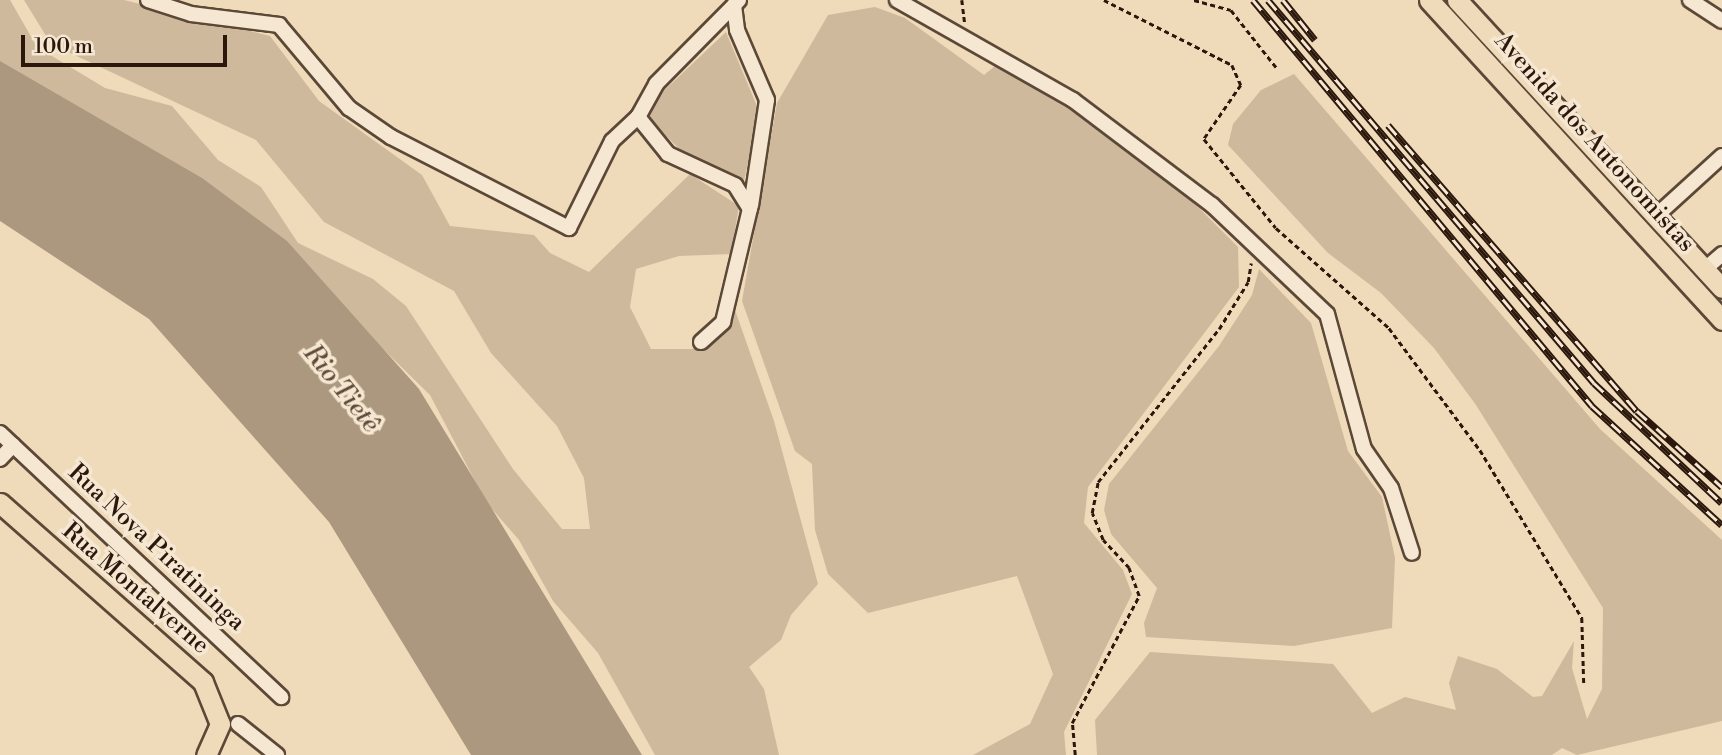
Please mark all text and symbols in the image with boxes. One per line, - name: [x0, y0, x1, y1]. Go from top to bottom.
- scale bar: [24, 21, 231, 65]
- street label: Avenida dos Autonomistas: [1488, 27, 1700, 259]
- text: 100 m: [34, 34, 93, 60]
- water label: Rio Tietê: [296, 339, 386, 439]
- street label: Rua Nova Piratininga: [62, 459, 250, 637]
- street label: Rua Montalverne: [56, 517, 214, 661]

